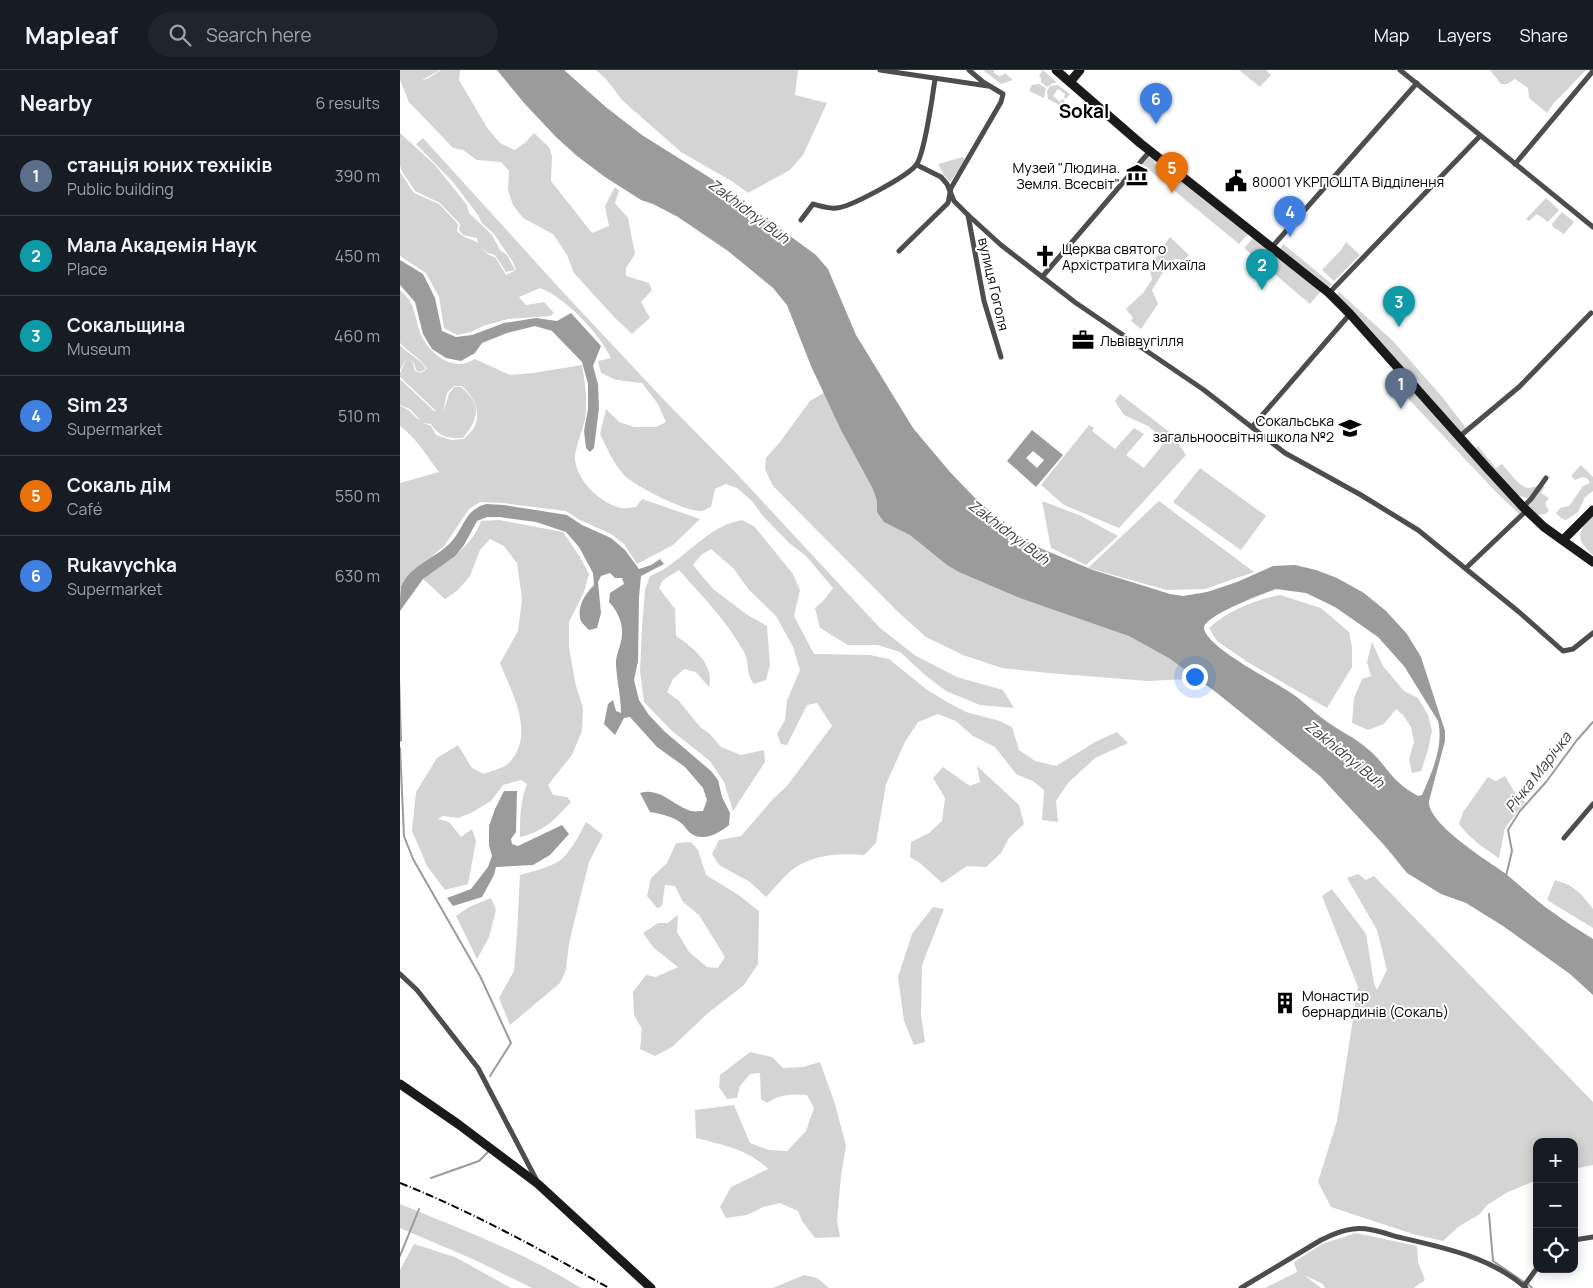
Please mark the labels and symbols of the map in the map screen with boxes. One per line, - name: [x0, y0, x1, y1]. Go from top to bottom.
- pin: 6: [1140, 83, 1172, 124]
- district label: Sokal: [1059, 98, 1109, 124]
- pin: 5: [1156, 152, 1188, 193]
- place label: Музей "Людина. Земля. Всесвіт": [1013, 158, 1120, 193]
- museum icon: Музей "Людина. Земля. Всесвіт": [1124, 162, 1150, 188]
- public building icon: 80001 УКРПОШТА Відділення: [1223, 168, 1249, 194]
- place label: 80001 УКРПОШТА Відділення: [1252, 172, 1444, 191]
- water label: Zakhidnyi Buh: [704, 174, 795, 249]
- pin: 4: [1274, 196, 1306, 237]
- street label: вулиця Гоголя: [974, 236, 1014, 332]
- place label: Церква святого Архістратига Михаїла: [1062, 239, 1206, 274]
- church icon: Церква святого Архістратига Михаїла: [1032, 243, 1058, 269]
- pin: 2: [1246, 249, 1278, 290]
- pin: 3: [1383, 286, 1415, 327]
- office icon: Львіввугілля: [1070, 327, 1096, 353]
- place label: Львіввугілля: [1100, 331, 1184, 350]
- pin: 1: [1385, 368, 1417, 409]
- place label: Сокальська загальноосвітня школа №2: [1153, 411, 1334, 446]
- school or university icon: Сокальська загальноосвітня школа №2: [1337, 415, 1363, 441]
- water label: Zakhidnyi Buh: [964, 495, 1055, 570]
- your location: [1182, 664, 1208, 690]
- water label: Zakhidnyi Buh: [1301, 716, 1390, 793]
- water label: Річка Марічка: [1500, 727, 1576, 817]
- place label: Монастир бернардинів (Сокаль): [1302, 986, 1449, 1021]
- building icon: Монастир бернардинів (Сокаль): [1272, 990, 1298, 1016]

